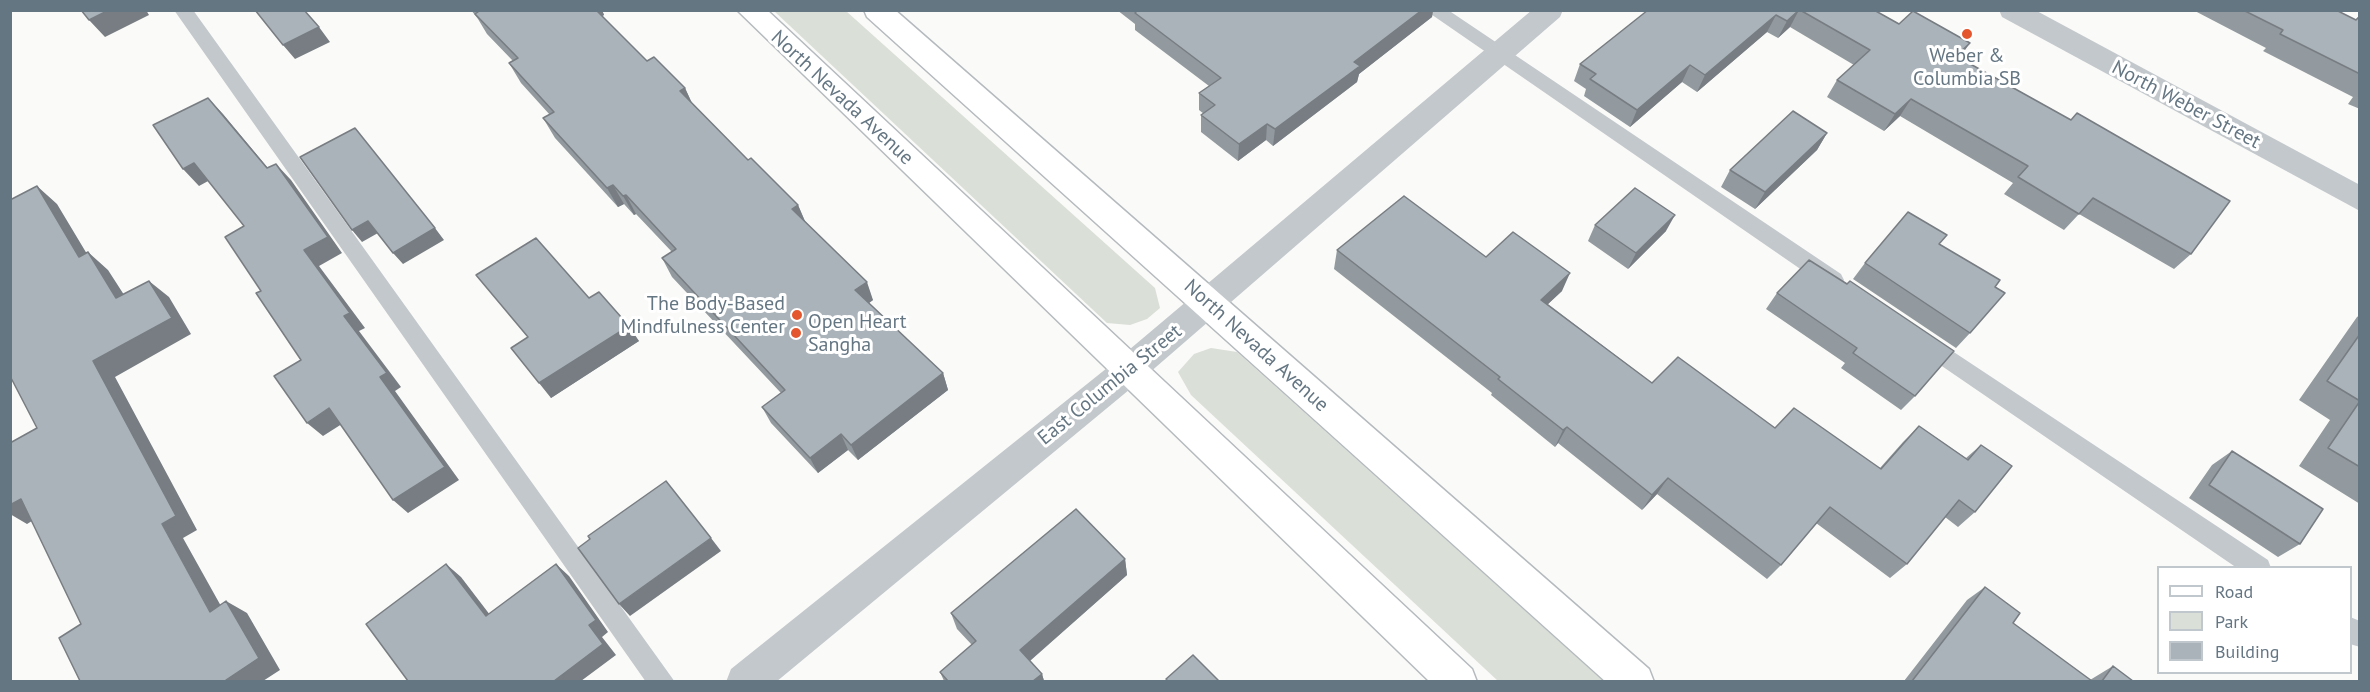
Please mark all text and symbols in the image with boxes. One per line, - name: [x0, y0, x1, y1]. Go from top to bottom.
- street label: North Nevada Avenue: [766, 26, 918, 170]
- marker: Weber & Columbia SB: [1960, 27, 1974, 41]
- place label: Weber & Columbia SB: [1913, 44, 2021, 91]
- street label: North Weber Street: [2108, 56, 2264, 154]
- street label: North Nevada Avenue: [1179, 275, 1333, 417]
- place label: The Body-Based Mindfulness Center: [621, 292, 785, 339]
- marker: The Body-Based Mindfulness Center: [790, 308, 804, 322]
- place label: Open Heart Sangha: [808, 310, 907, 357]
- street label: East Columbia Street: [1033, 320, 1187, 450]
- marker: Open Heart Sangha: [789, 326, 803, 340]
- legend: [2157, 566, 2352, 674]
- text: Road: [2215, 580, 2253, 603]
- text: Park: [2215, 610, 2248, 633]
- text: Building: [2215, 640, 2279, 663]

